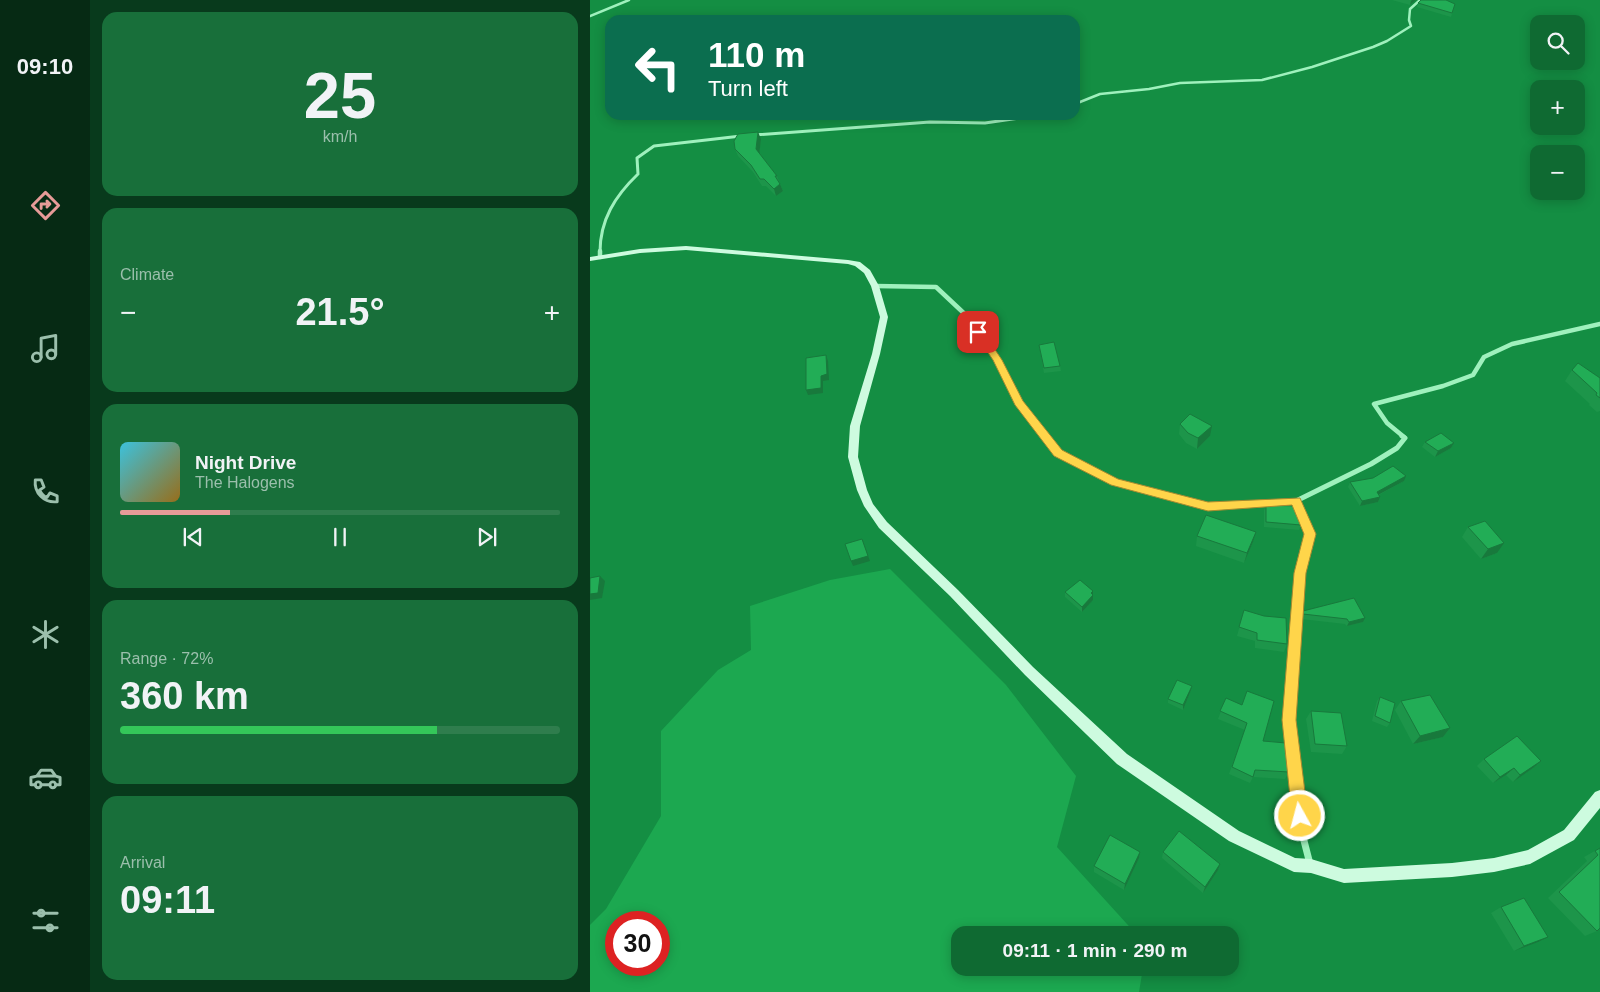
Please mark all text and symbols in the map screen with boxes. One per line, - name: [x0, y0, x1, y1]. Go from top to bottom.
- map controls: [1530, 15, 1585, 200]
- button: search: [1530, 15, 1585, 70]
- icon: left: [625, 35, 690, 100]
- text: 110 m: [708, 35, 805, 74]
- text: 09:10: [17, 54, 73, 79]
- text: 25: [304, 59, 376, 132]
- text: Turn left: [708, 76, 788, 101]
- button: +: [1530, 80, 1585, 135]
- text: km/h: [323, 128, 357, 145]
- button: −: [1530, 145, 1585, 200]
- icon: directions: [28, 188, 63, 223]
- text: Climate: [120, 266, 174, 283]
- text: 21.5°: [295, 291, 385, 333]
- text: −: [120, 297, 136, 328]
- text: +: [544, 297, 560, 328]
- pin: [957, 311, 999, 353]
- icon: arrive: [964, 318, 992, 346]
- icon: music: [28, 331, 63, 366]
- text: Night Drive: [195, 452, 296, 473]
- icon: phone: [28, 474, 63, 509]
- text: The Halogens: [195, 474, 295, 491]
- icon: previous: [179, 523, 207, 551]
- icon: pause: [326, 523, 354, 551]
- icon: next: [473, 523, 501, 551]
- icon: climate: [28, 617, 63, 652]
- text: Range · 72%: [120, 650, 213, 667]
- text: 360 km: [120, 675, 249, 717]
- icon: car: [28, 760, 63, 795]
- position arrow: [1273, 789, 1325, 841]
- text: Arrival: [120, 854, 165, 871]
- text: 09:11: [120, 879, 215, 921]
- icon: filters: [28, 903, 63, 938]
- speed limit sign: 30: [605, 911, 670, 976]
- text: 09:11 · 1 min · 290 m: [1003, 940, 1187, 961]

